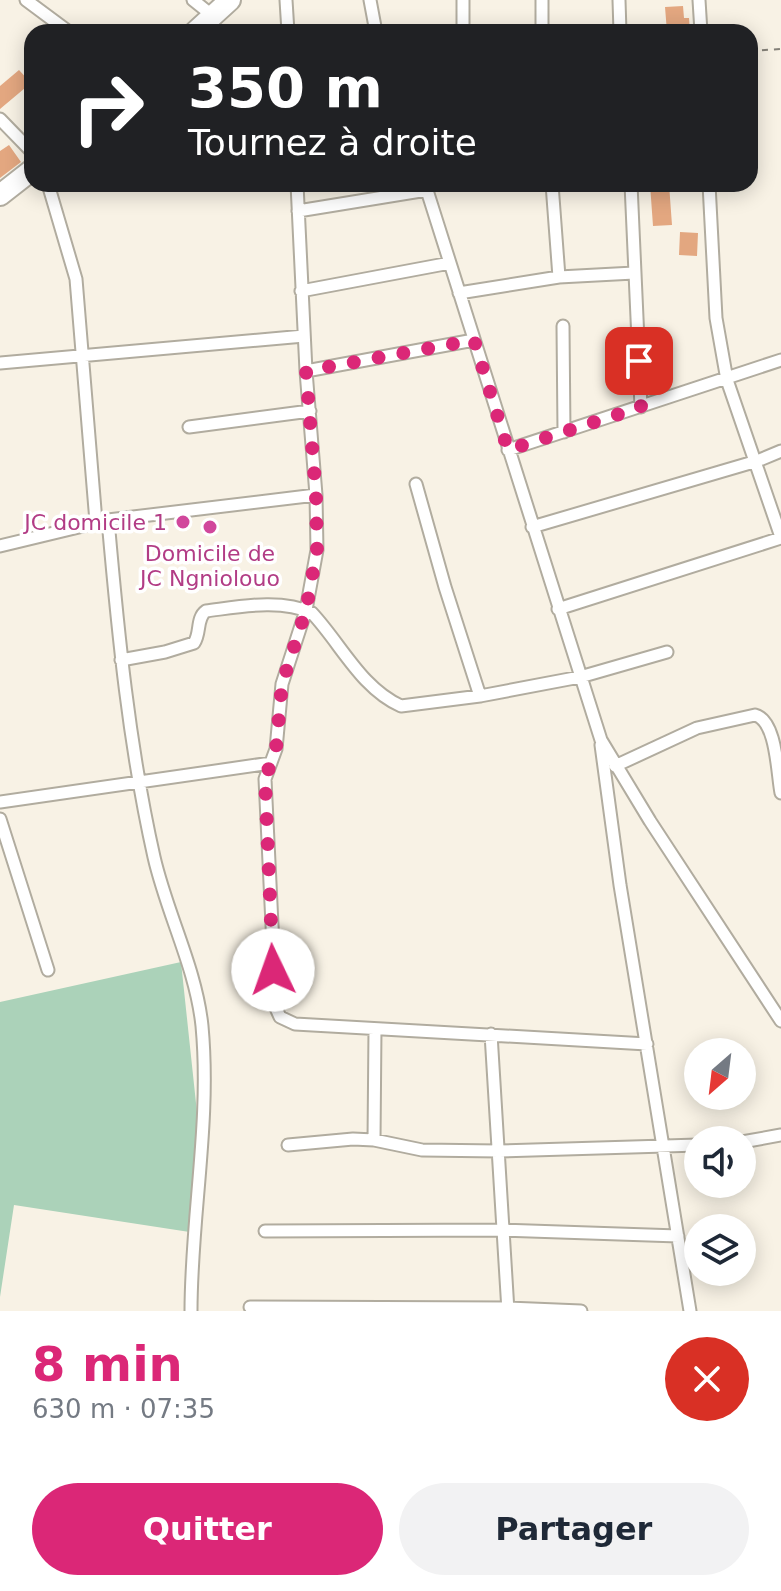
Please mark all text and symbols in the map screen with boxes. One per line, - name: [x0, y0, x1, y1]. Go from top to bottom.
- text: 350 m: [188, 55, 383, 120]
- icon: right: [56, 56, 160, 160]
- text: Tournez à droite: [188, 122, 477, 163]
- pin: [605, 327, 673, 395]
- icon: arrive: [617, 339, 661, 383]
- place label: JC domicile 1: [22, 510, 167, 535]
- marker: JC domicile 1: [174, 513, 192, 531]
- marker: Domicile de JC Ngniolouo: [201, 518, 219, 536]
- place label: Domicile de JC Ngniolouo: [138, 541, 280, 591]
- position arrow: [231, 928, 315, 1012]
- north arrow: [684, 1038, 756, 1110]
- map controls: [684, 1038, 756, 1286]
- button: sound: [684, 1126, 756, 1198]
- button: layers: [684, 1214, 756, 1286]
- text: 8 min: [32, 1336, 183, 1392]
- button: close: [665, 1337, 749, 1421]
- text: 630 m · 07:35: [32, 1394, 215, 1424]
- button: Quitter: [32, 1483, 383, 1575]
- button: Partager: [399, 1483, 749, 1575]

